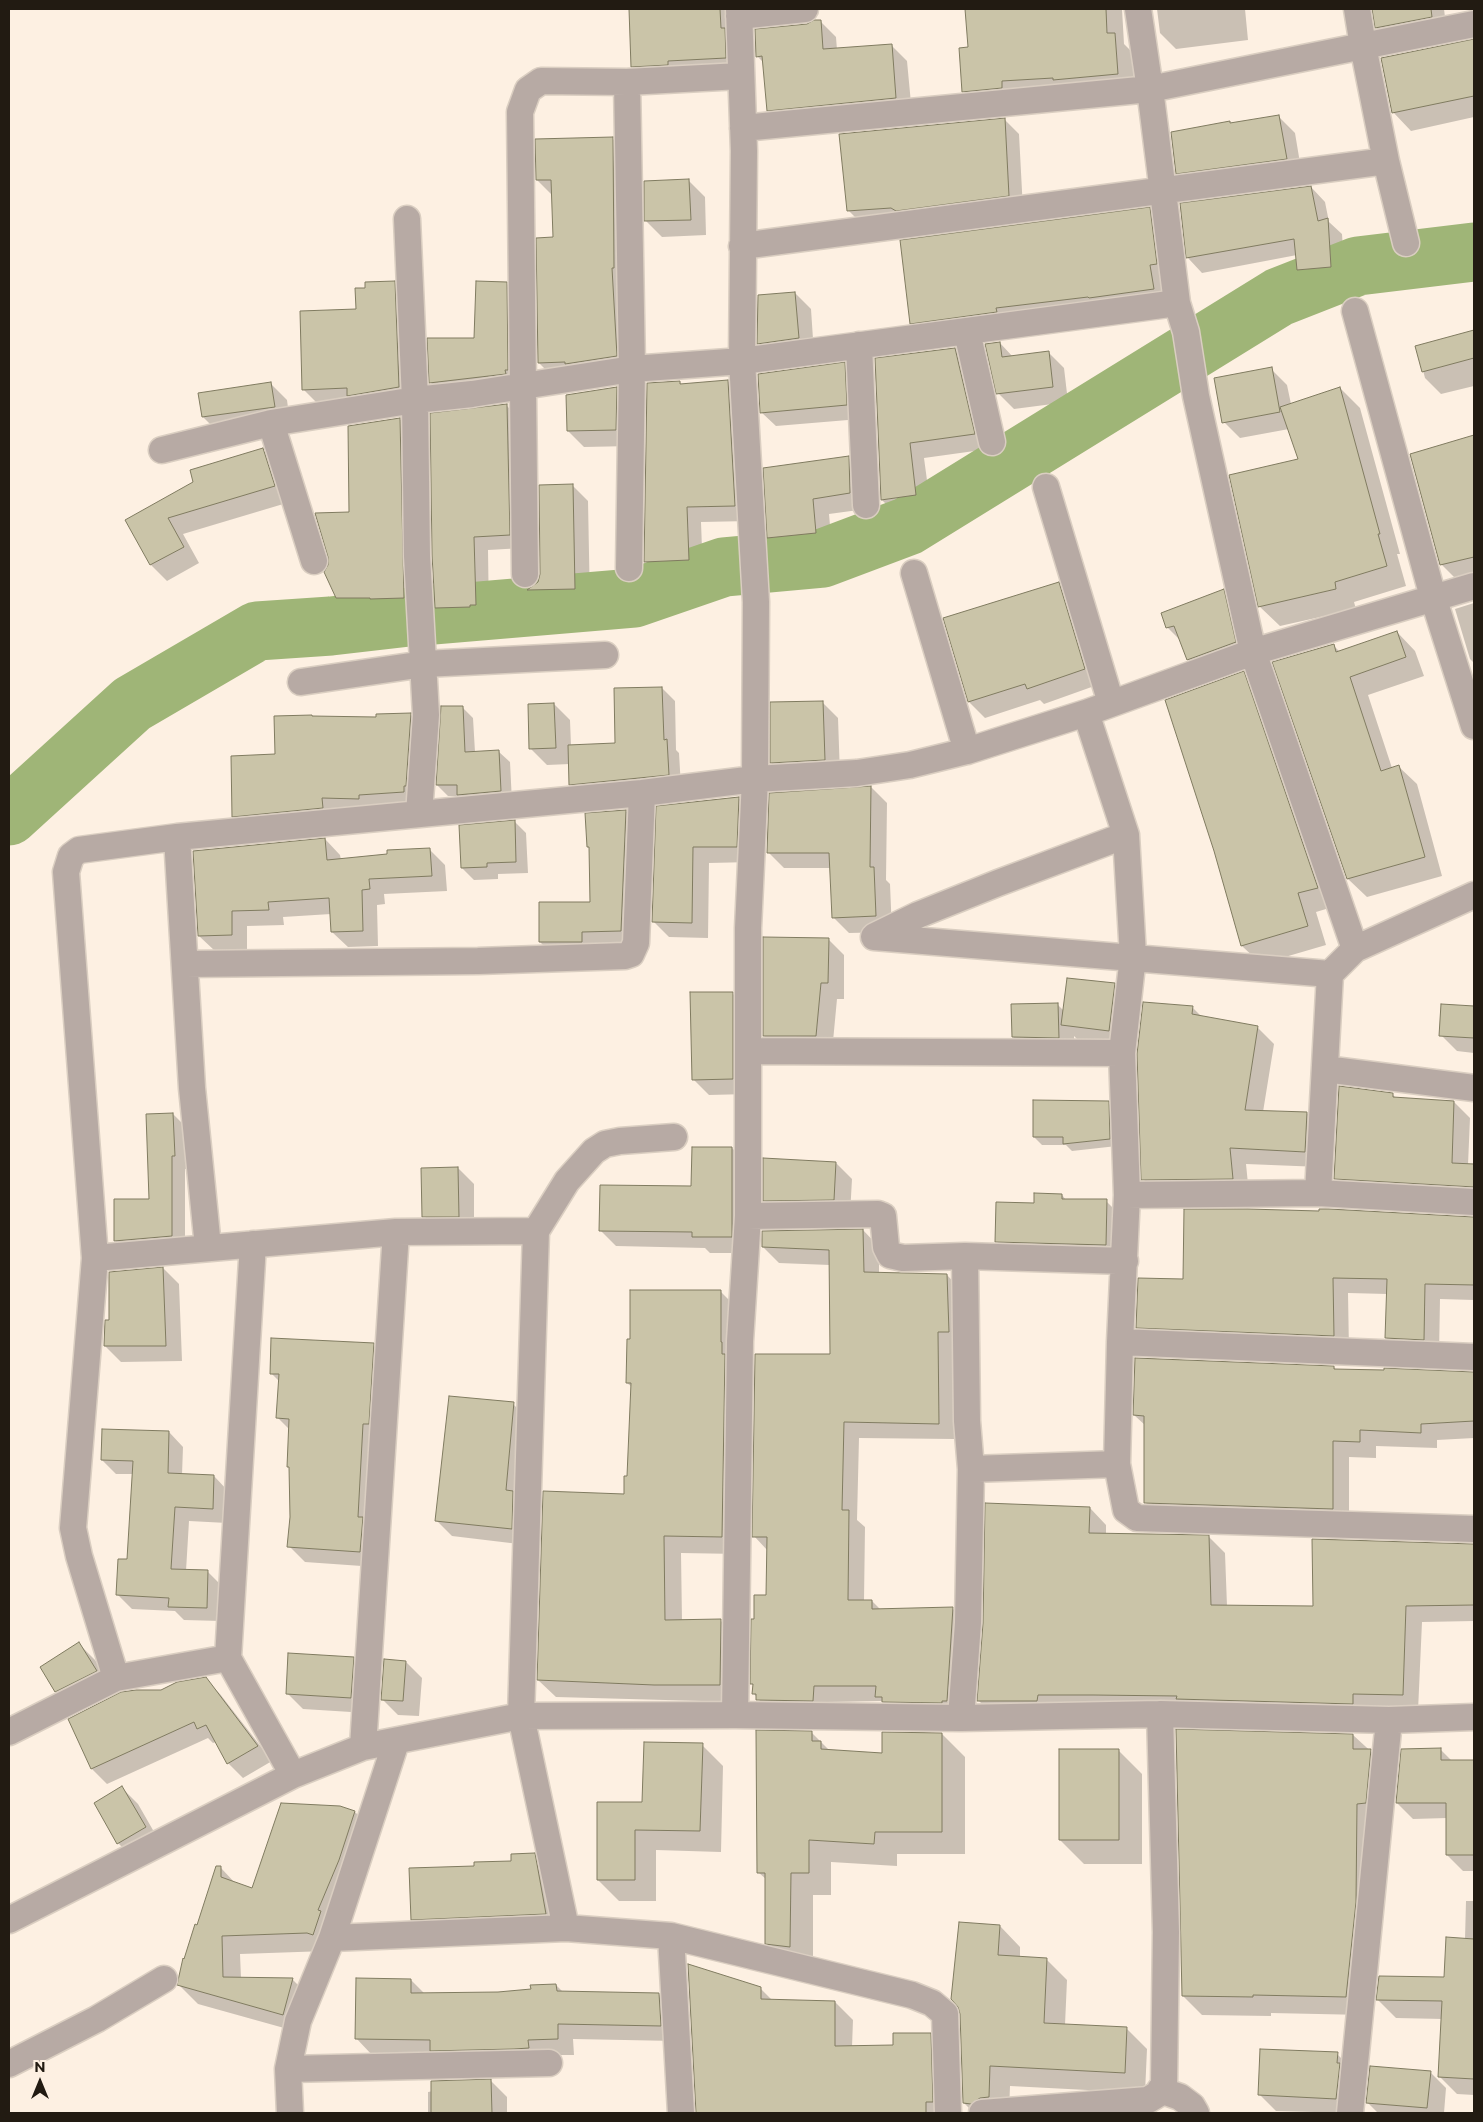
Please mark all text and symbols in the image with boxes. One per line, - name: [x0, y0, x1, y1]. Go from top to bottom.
- north arrow: [15, 2057, 65, 2107]
- text: N: [34, 2058, 46, 2076]

